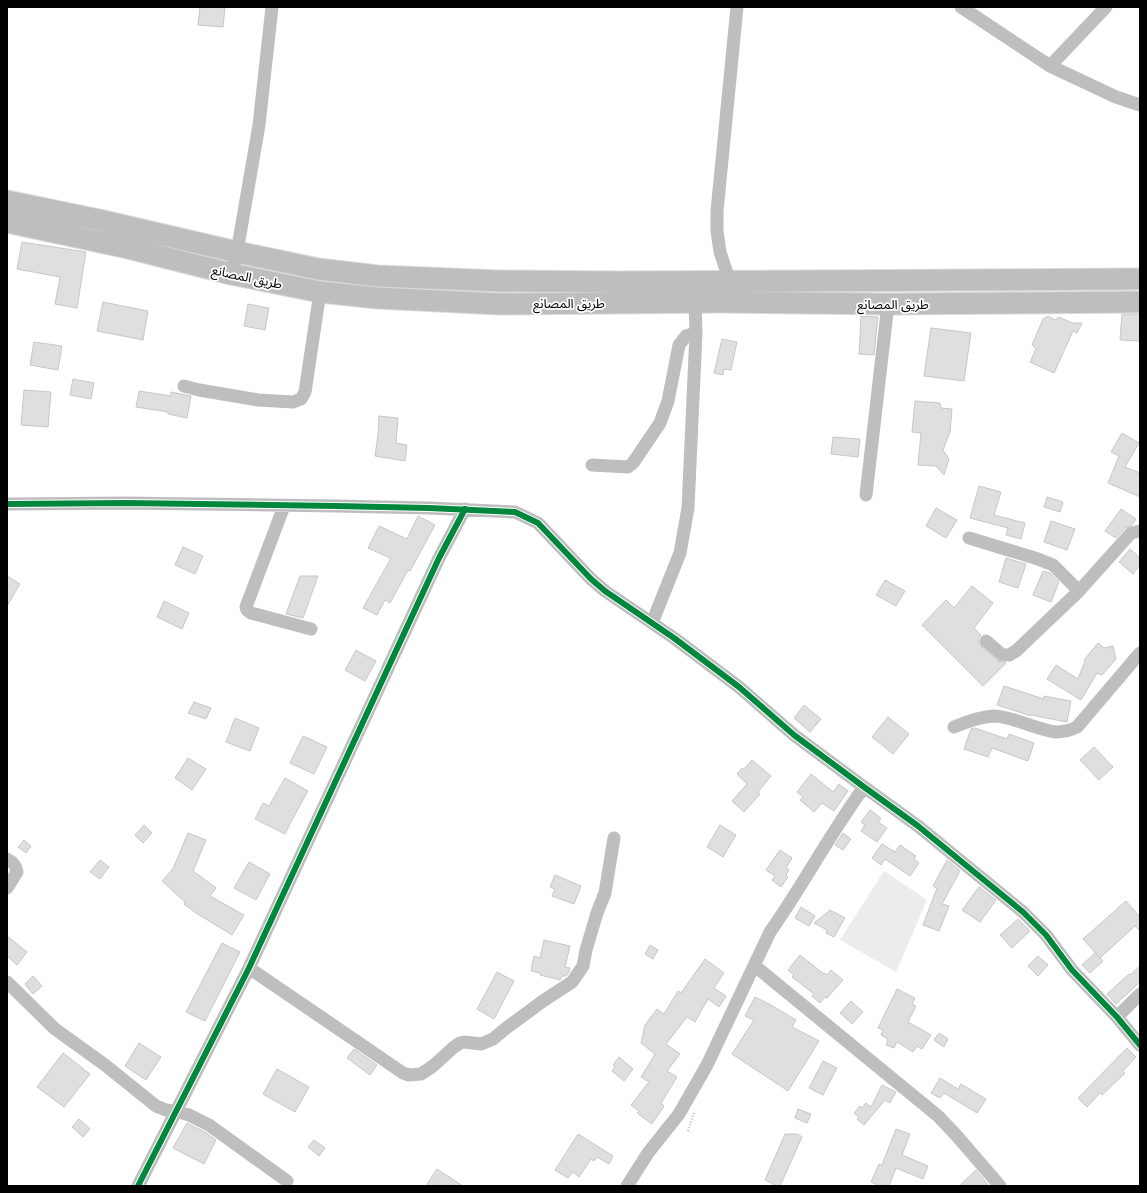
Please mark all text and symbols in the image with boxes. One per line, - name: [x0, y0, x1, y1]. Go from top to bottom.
- street label: طريق المصانع: [210, 261, 284, 295]
- street label: طريق المصانع: [533, 295, 605, 314]
- street label: طريق المصانع: [857, 296, 929, 315]

